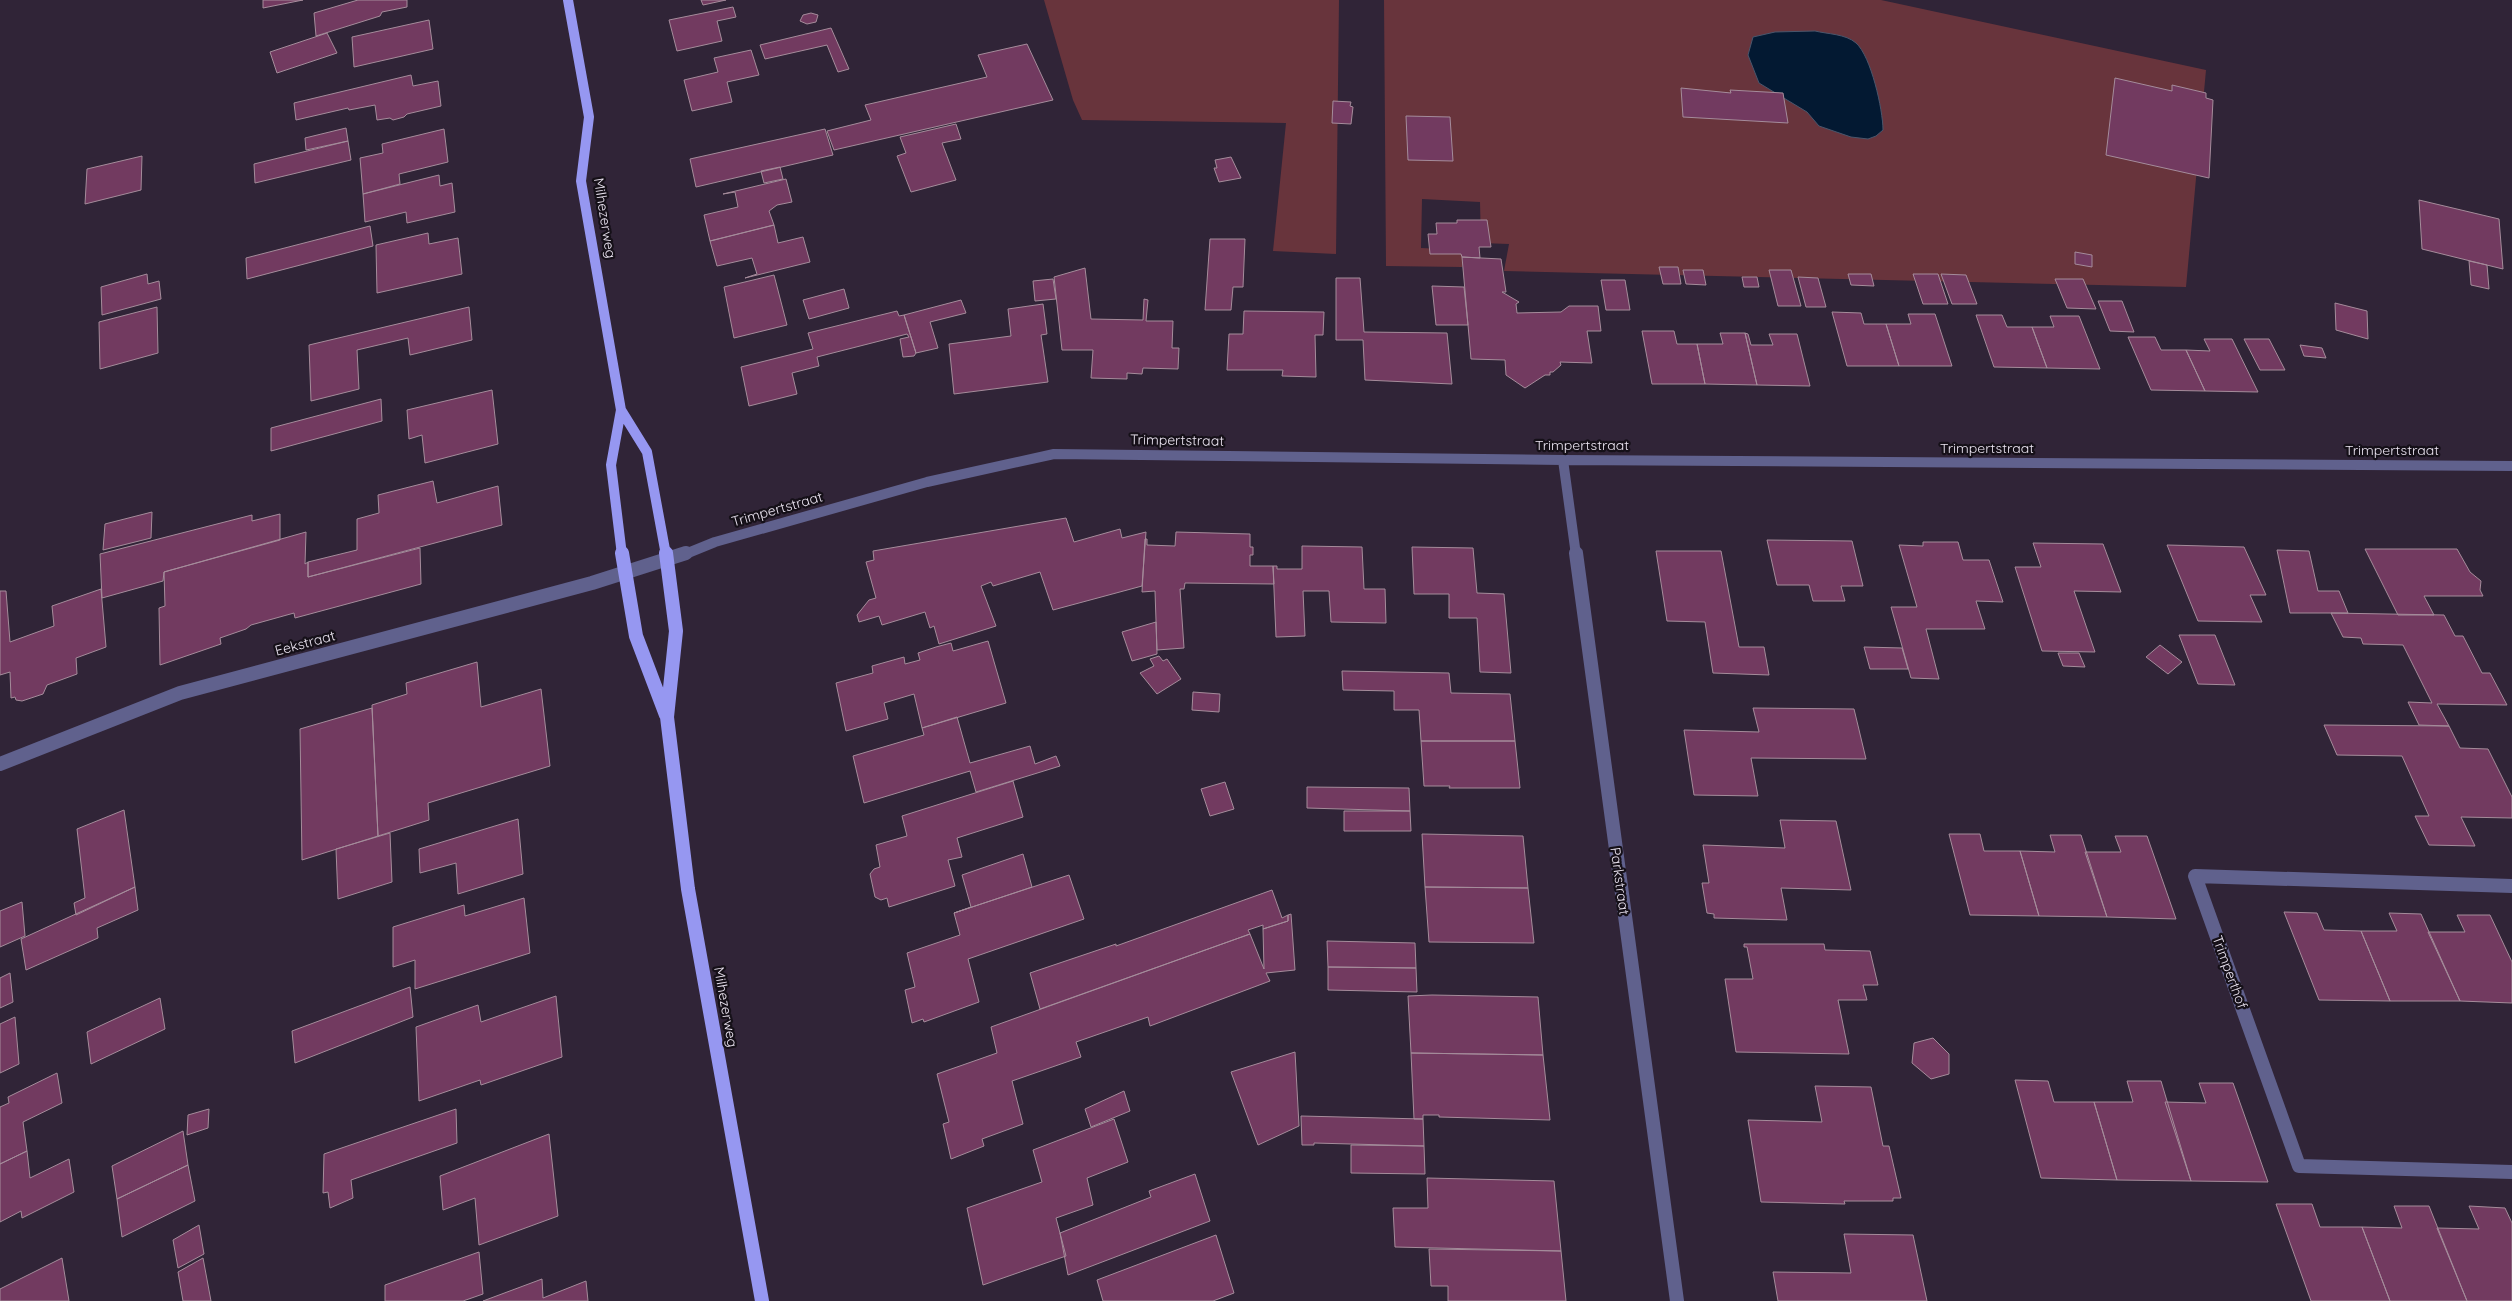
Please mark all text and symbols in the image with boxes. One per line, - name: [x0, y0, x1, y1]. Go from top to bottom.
- street label: Milhezerweg: [590, 176, 620, 260]
- street label: Trimpertstraat: [1130, 430, 1224, 450]
- street label: Trimpertstraat: [1535, 436, 1629, 454]
- street label: Trimpertstraat: [1940, 439, 2034, 457]
- street label: Trimpertstraat: [2345, 441, 2439, 459]
- street label: Trimpertstraat: [729, 487, 825, 531]
- street label: Eekstraat: [273, 626, 337, 660]
- street label: Parkstraat: [1606, 846, 1634, 916]
- street label: Trimperthof: [2208, 933, 2252, 1011]
- street label: Milhezerweg: [710, 965, 742, 1049]

